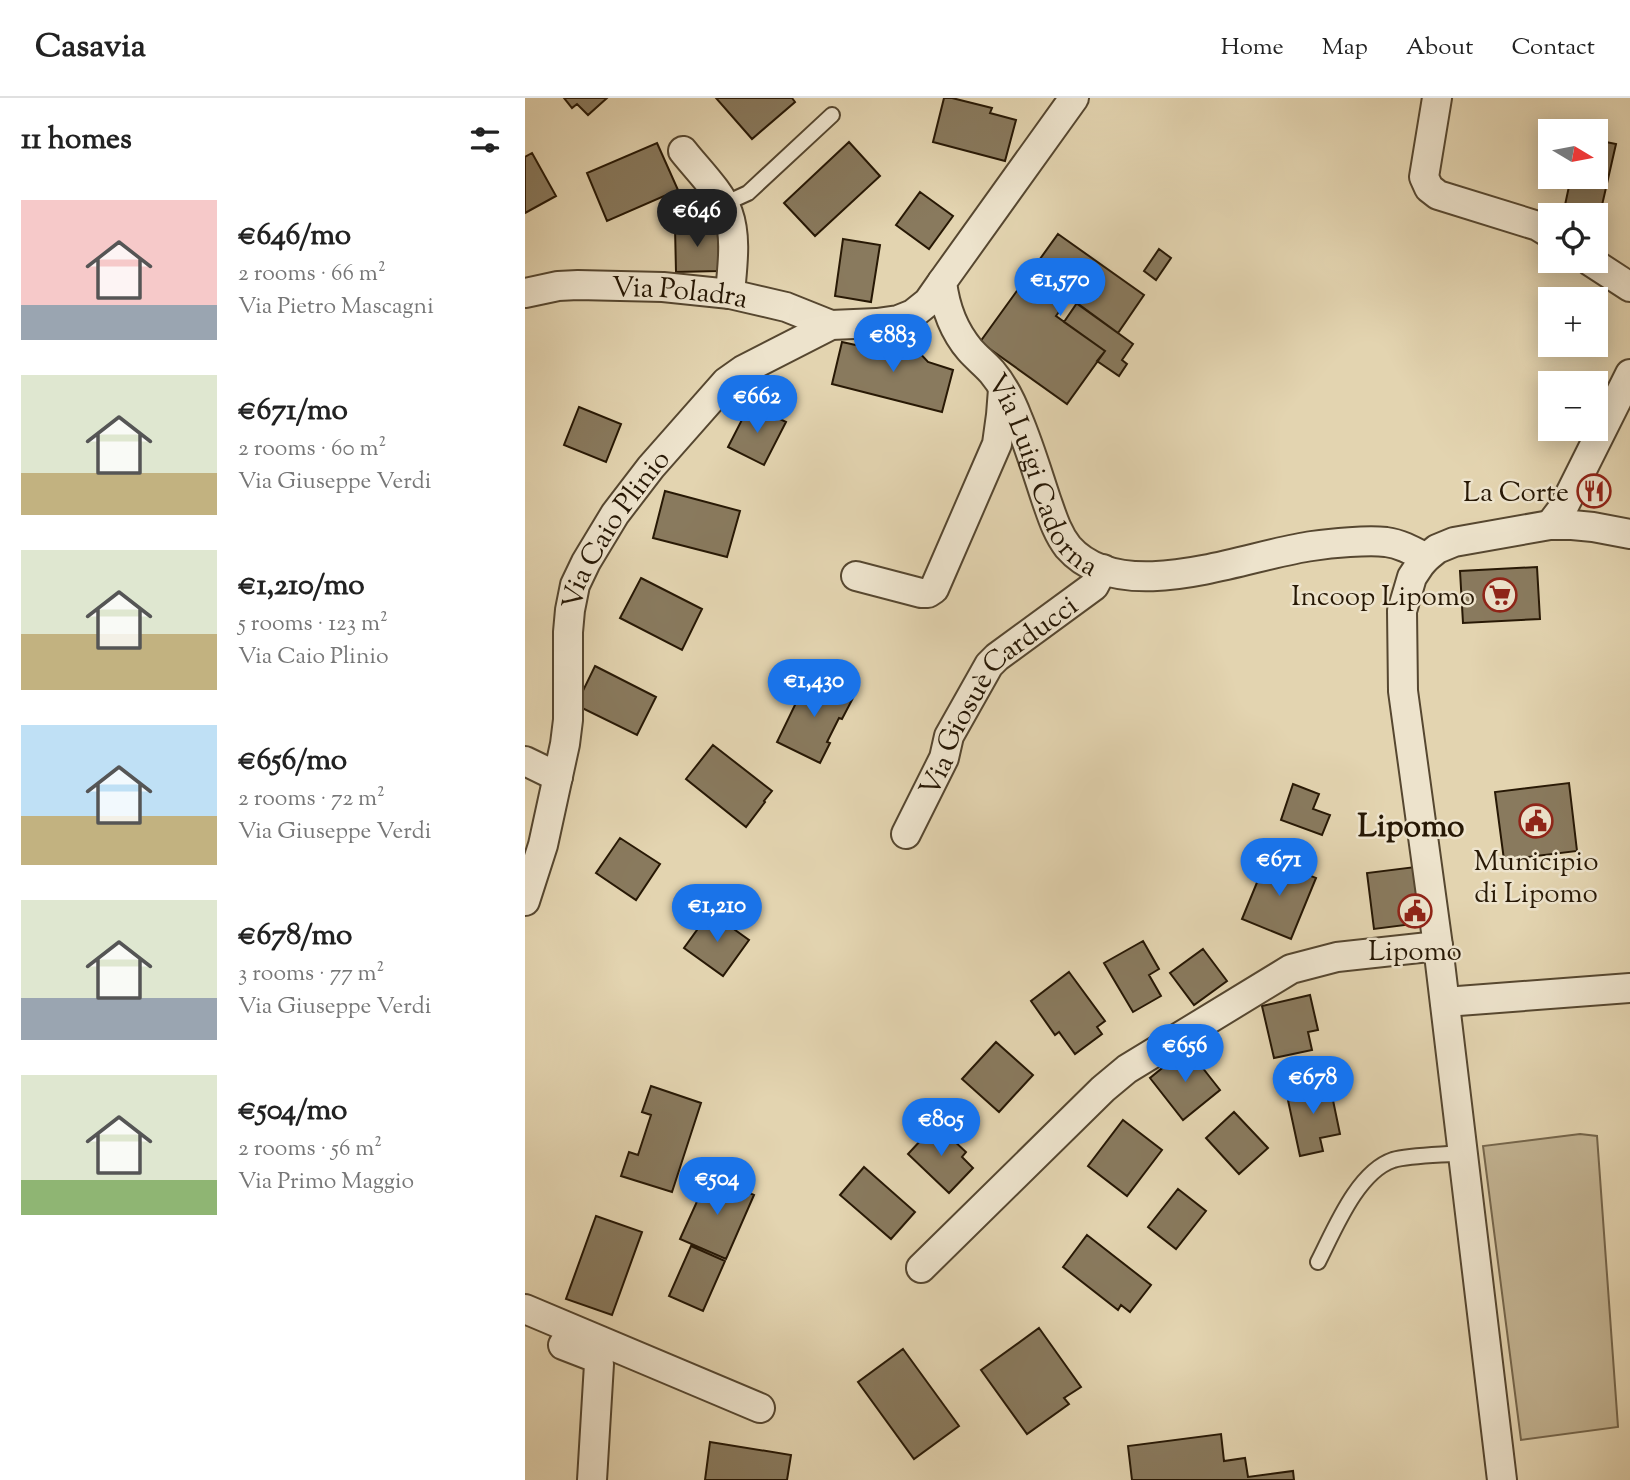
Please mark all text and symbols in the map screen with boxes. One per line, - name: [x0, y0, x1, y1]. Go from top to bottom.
- text: Casavia: [35, 24, 146, 72]
- text: Home: [1221, 31, 1284, 65]
- text: Map: [1322, 31, 1368, 65]
- text: About: [1406, 31, 1473, 65]
- text: Contact: [1511, 31, 1595, 65]
- text: 11 homes: [21, 119, 132, 162]
- north arrow: [1538, 119, 1608, 189]
- map controls: [1538, 119, 1608, 441]
- icon: filters: [466, 121, 504, 159]
- pin: €646: [656, 190, 738, 249]
- text: €646: [673, 195, 721, 228]
- button: locate: [1538, 203, 1608, 273]
- text: €646/mo: [238, 215, 351, 258]
- icon: home: [77, 228, 161, 312]
- text: 2 rooms · 66 m²: [238, 258, 386, 291]
- pin: €1,570: [1003, 258, 1117, 318]
- text: €1,570: [1030, 264, 1090, 297]
- street label: Via Poladra: [611, 269, 752, 321]
- button: +: [1538, 287, 1608, 357]
- text: Via Pietro Mascagni: [238, 291, 434, 324]
- pin: €883: [852, 314, 934, 374]
- text: €883: [870, 320, 916, 353]
- street label: Via Luigi Cadorna: [976, 366, 1104, 588]
- button: −: [1538, 371, 1608, 441]
- pin: €662: [716, 376, 798, 435]
- text: €662: [733, 381, 781, 414]
- text: €671/mo: [238, 390, 348, 433]
- icon: home: [77, 403, 161, 487]
- text: 2 rooms · 60 m²: [238, 433, 386, 466]
- street label: Via Caio Plinio: [554, 442, 681, 613]
- text: Via Giuseppe Verdi: [238, 466, 431, 499]
- restaurant icon: La Corte: [1575, 472, 1613, 510]
- place label: La Corte: [1463, 474, 1569, 514]
- text: €1,210/mo: [238, 565, 365, 608]
- supermarket icon: Incoop Lipomo: [1481, 576, 1519, 614]
- icon: home: [77, 578, 161, 662]
- place label: Incoop Lipomo: [1291, 578, 1475, 618]
- street label: Via Giosuè Carducci: [911, 587, 1087, 804]
- text: 5 rooms · 123 m²: [238, 608, 388, 641]
- text: Via Caio Plinio: [238, 641, 388, 674]
- pin: €1,430: [757, 660, 871, 719]
- text: €1,430: [784, 665, 844, 698]
- text: €656/mo: [238, 740, 347, 783]
- icon: home: [77, 753, 161, 837]
- text: 2 rooms · 72 m²: [238, 783, 385, 816]
- public building icon: Municipio di Lipomo: [1517, 802, 1555, 840]
- district label: Lipomo: [1357, 805, 1465, 851]
- text: Via Giuseppe Verdi: [238, 816, 431, 849]
- pin: €671: [1238, 838, 1320, 898]
- place label: Municipio di Lipomo: [1474, 843, 1598, 915]
- text: €671: [1257, 844, 1301, 877]
- pin: €1,210: [660, 884, 774, 944]
- text: €1,210: [688, 890, 746, 923]
- public building icon: Lipomo: [1396, 892, 1434, 930]
- text: €678/mo: [238, 915, 352, 958]
- icon: home: [77, 928, 161, 1012]
- place label: Lipomo: [1368, 933, 1462, 973]
- text: 3 rooms · 77 m²: [238, 958, 384, 991]
- text: Via Giuseppe Verdi: [238, 991, 431, 1024]
- pin: €656: [1144, 1024, 1226, 1084]
- text: €656: [1163, 1030, 1207, 1063]
- pin: €678: [1272, 1056, 1354, 1116]
- text: €678: [1289, 1062, 1337, 1095]
- text: €504/mo: [238, 1090, 348, 1133]
- pin: €805: [900, 1098, 982, 1158]
- icon: home: [77, 1103, 161, 1187]
- text: €805: [918, 1104, 964, 1137]
- text: 2 rooms · 56 m²: [238, 1133, 382, 1166]
- pin: €504: [676, 1158, 758, 1217]
- text: €504: [695, 1163, 739, 1196]
- text: Via Primo Maggio: [238, 1166, 414, 1199]

